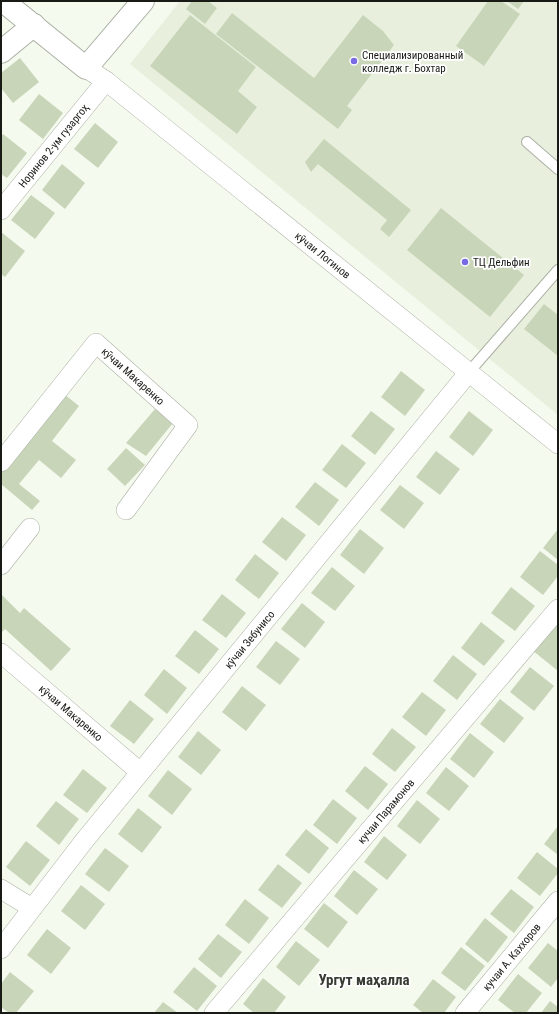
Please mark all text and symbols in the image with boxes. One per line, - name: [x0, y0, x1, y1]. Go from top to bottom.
- place label: Специализированный колледж г. Бохтар: [362, 49, 463, 75]
- marker: Специализированный колледж г. Бохтар: [349, 56, 359, 66]
- street label: Норинов 2-ум гузаргоҳ: [16, 102, 92, 190]
- street label: кӯчаи Логинов: [292, 229, 353, 282]
- place label: ТЦ Дельфин: [473, 256, 530, 269]
- marker: ТЦ Дельфин: [460, 257, 470, 267]
- street label: кӯчаи Макаренко: [99, 345, 167, 408]
- street label: кӯчаи Зебунисо: [222, 608, 278, 671]
- street label: кӯчаи Макаренко: [36, 682, 105, 744]
- street label: кучаи Парамонов: [355, 777, 417, 847]
- street label: кучаи А. Каххоров: [480, 921, 544, 993]
- district label: Ургут маҳалла: [318, 971, 410, 989]

